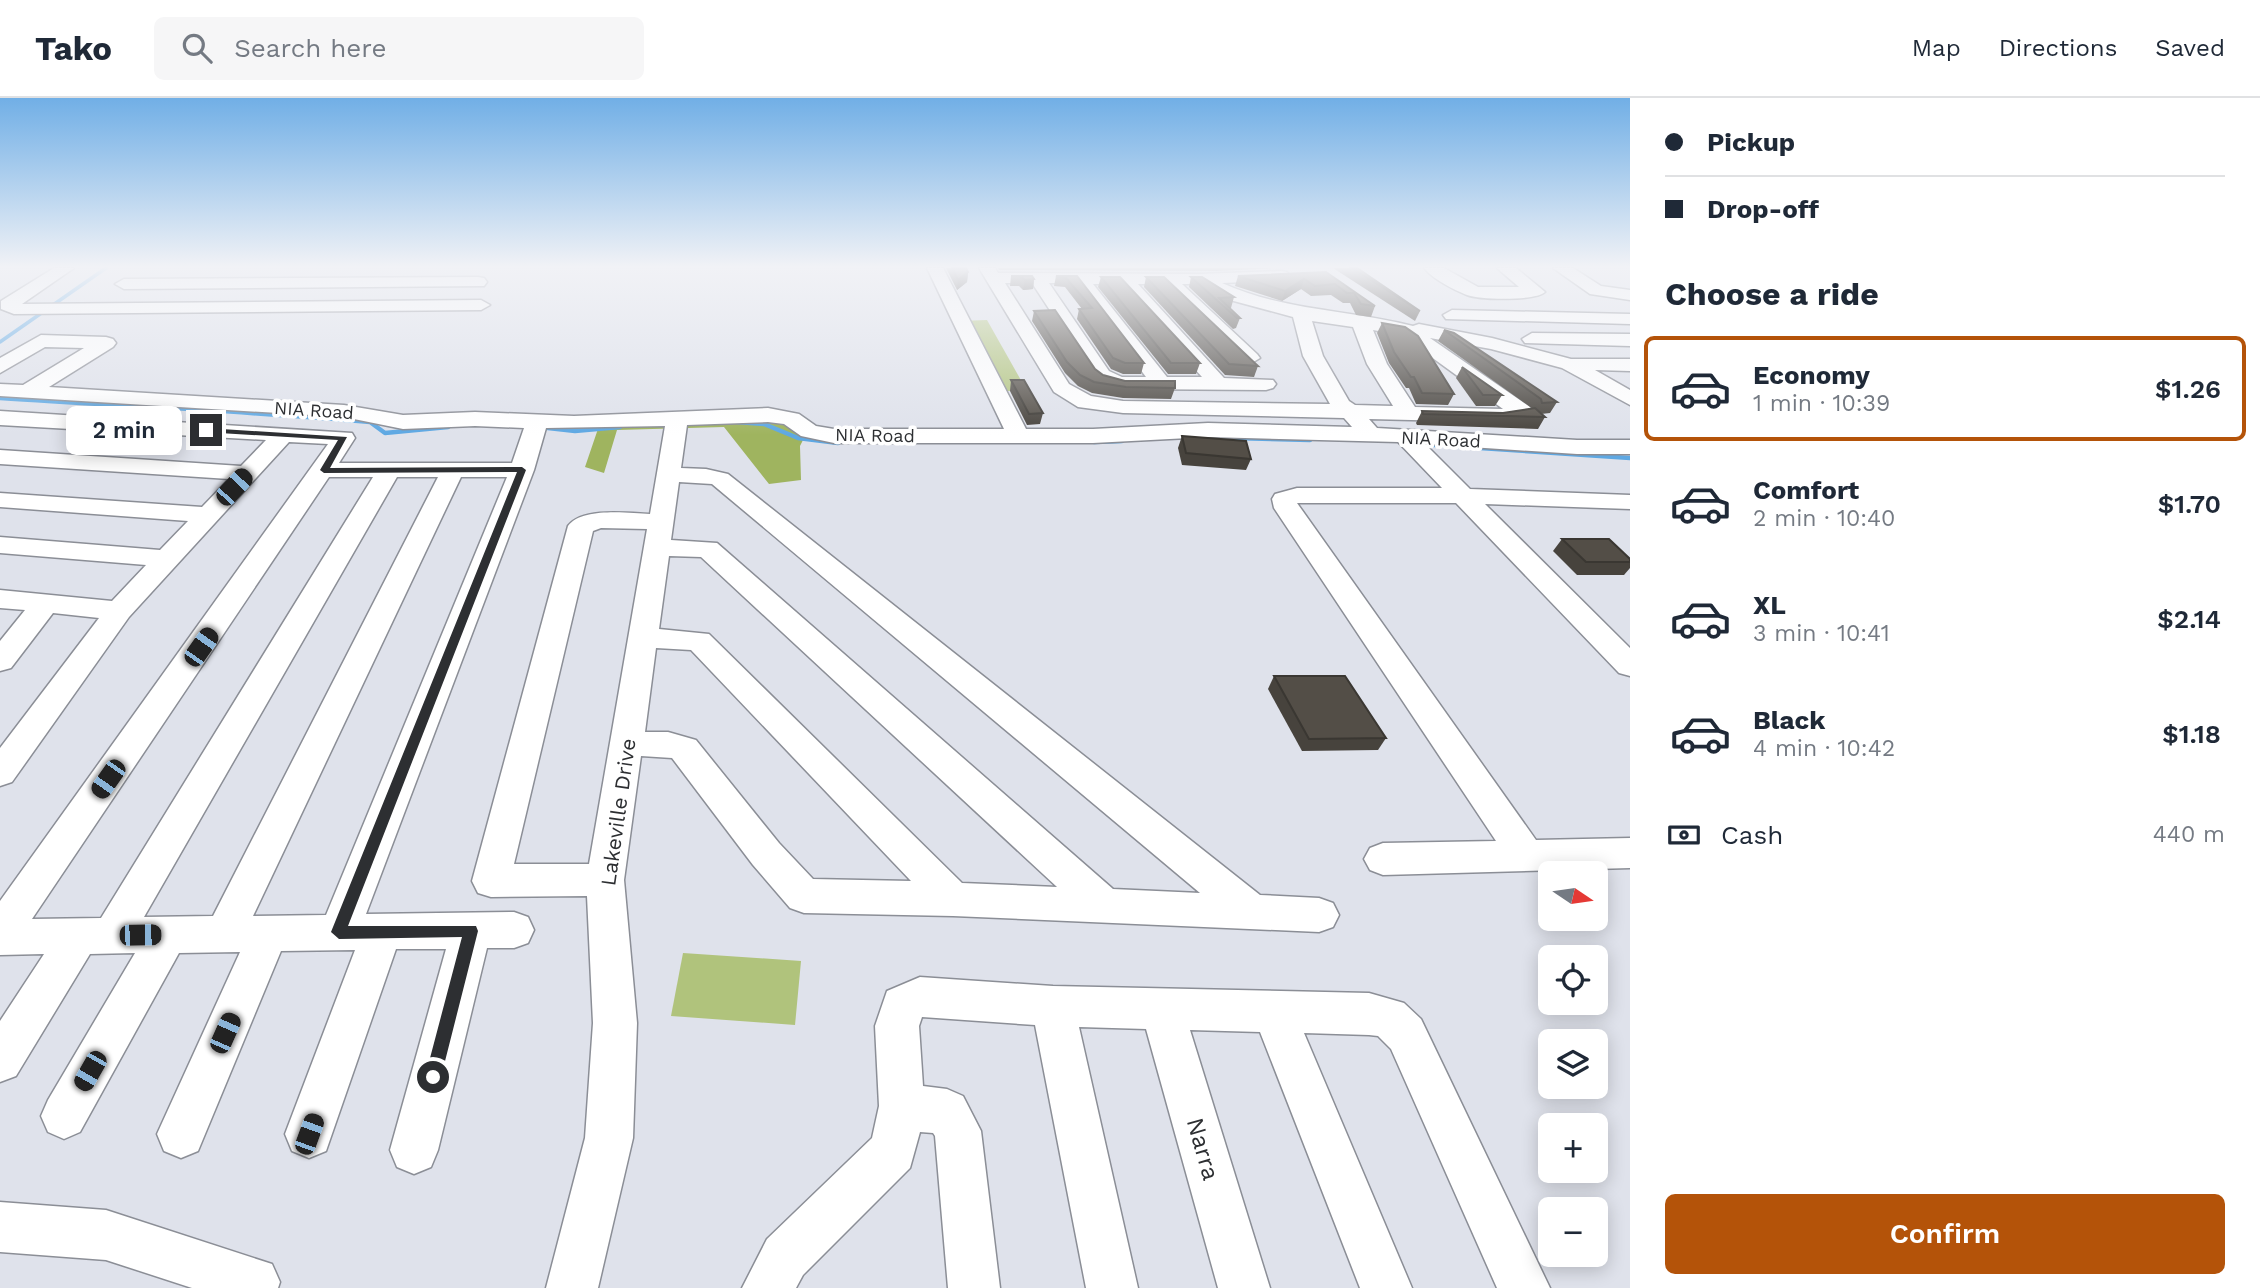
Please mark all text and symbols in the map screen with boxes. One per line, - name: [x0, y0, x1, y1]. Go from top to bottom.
- search box: [154, 17, 644, 80]
- text: Tako: [35, 29, 112, 68]
- icon: search: [178, 29, 216, 67]
- text: Search here: [234, 33, 387, 63]
- text: Map: [1912, 34, 1961, 62]
- text: Directions: [1999, 34, 2117, 62]
- text: Saved: [2155, 34, 2225, 62]
- text: Pickup: [1707, 127, 1795, 157]
- text: Drop-off: [1707, 194, 1819, 224]
- text: Choose a ride: [1665, 275, 1879, 313]
- icon: car: [1669, 357, 1732, 420]
- text: Economy: [1753, 360, 1870, 390]
- text: $1.26: [2155, 374, 2221, 404]
- text: 1 min · 10:39: [1753, 390, 1890, 417]
- street label: NIA Road: [273, 397, 355, 423]
- callout: 2 min: [66, 406, 182, 454]
- route end: [190, 414, 222, 446]
- text: 2 min: [92, 417, 156, 444]
- street label: NIA Road: [835, 424, 915, 446]
- street label: NIA Road: [1401, 426, 1481, 452]
- car: [212, 464, 257, 510]
- icon: car: [1669, 472, 1732, 535]
- text: Comfort: [1753, 475, 1859, 505]
- text: $1.70: [2158, 489, 2221, 519]
- text: 2 min · 10:40: [1753, 505, 1895, 532]
- icon: car: [1669, 587, 1732, 650]
- text: XL: [1753, 590, 1786, 620]
- text: $2.14: [2157, 604, 2221, 634]
- text: 3 min · 10:41: [1753, 620, 1890, 647]
- car: [181, 624, 222, 670]
- icon: car: [1669, 702, 1732, 765]
- text: Black: [1753, 705, 1825, 735]
- text: $1.18: [2162, 719, 2221, 749]
- text: 4 min · 10:42: [1753, 735, 1895, 762]
- street label: Lakeville Drive: [595, 737, 641, 887]
- car: [88, 756, 129, 802]
- icon: cash: [1665, 816, 1703, 854]
- text: Cash: [1721, 820, 1783, 850]
- text: 440 m: [2153, 821, 2225, 848]
- north arrow: [1538, 861, 1608, 931]
- map controls: [1538, 861, 1608, 1267]
- car: [119, 924, 162, 946]
- button: locate: [1538, 945, 1608, 1015]
- car: [207, 1010, 244, 1056]
- button: layers: [1538, 1029, 1608, 1099]
- car: [71, 1048, 110, 1094]
- route start: [417, 1061, 449, 1093]
- car: [292, 1111, 327, 1157]
- button: +: [1538, 1113, 1608, 1183]
- street label: Narra: [1181, 1114, 1225, 1184]
- button: Confirm: [1665, 1194, 2225, 1274]
- button: −: [1538, 1197, 1608, 1267]

